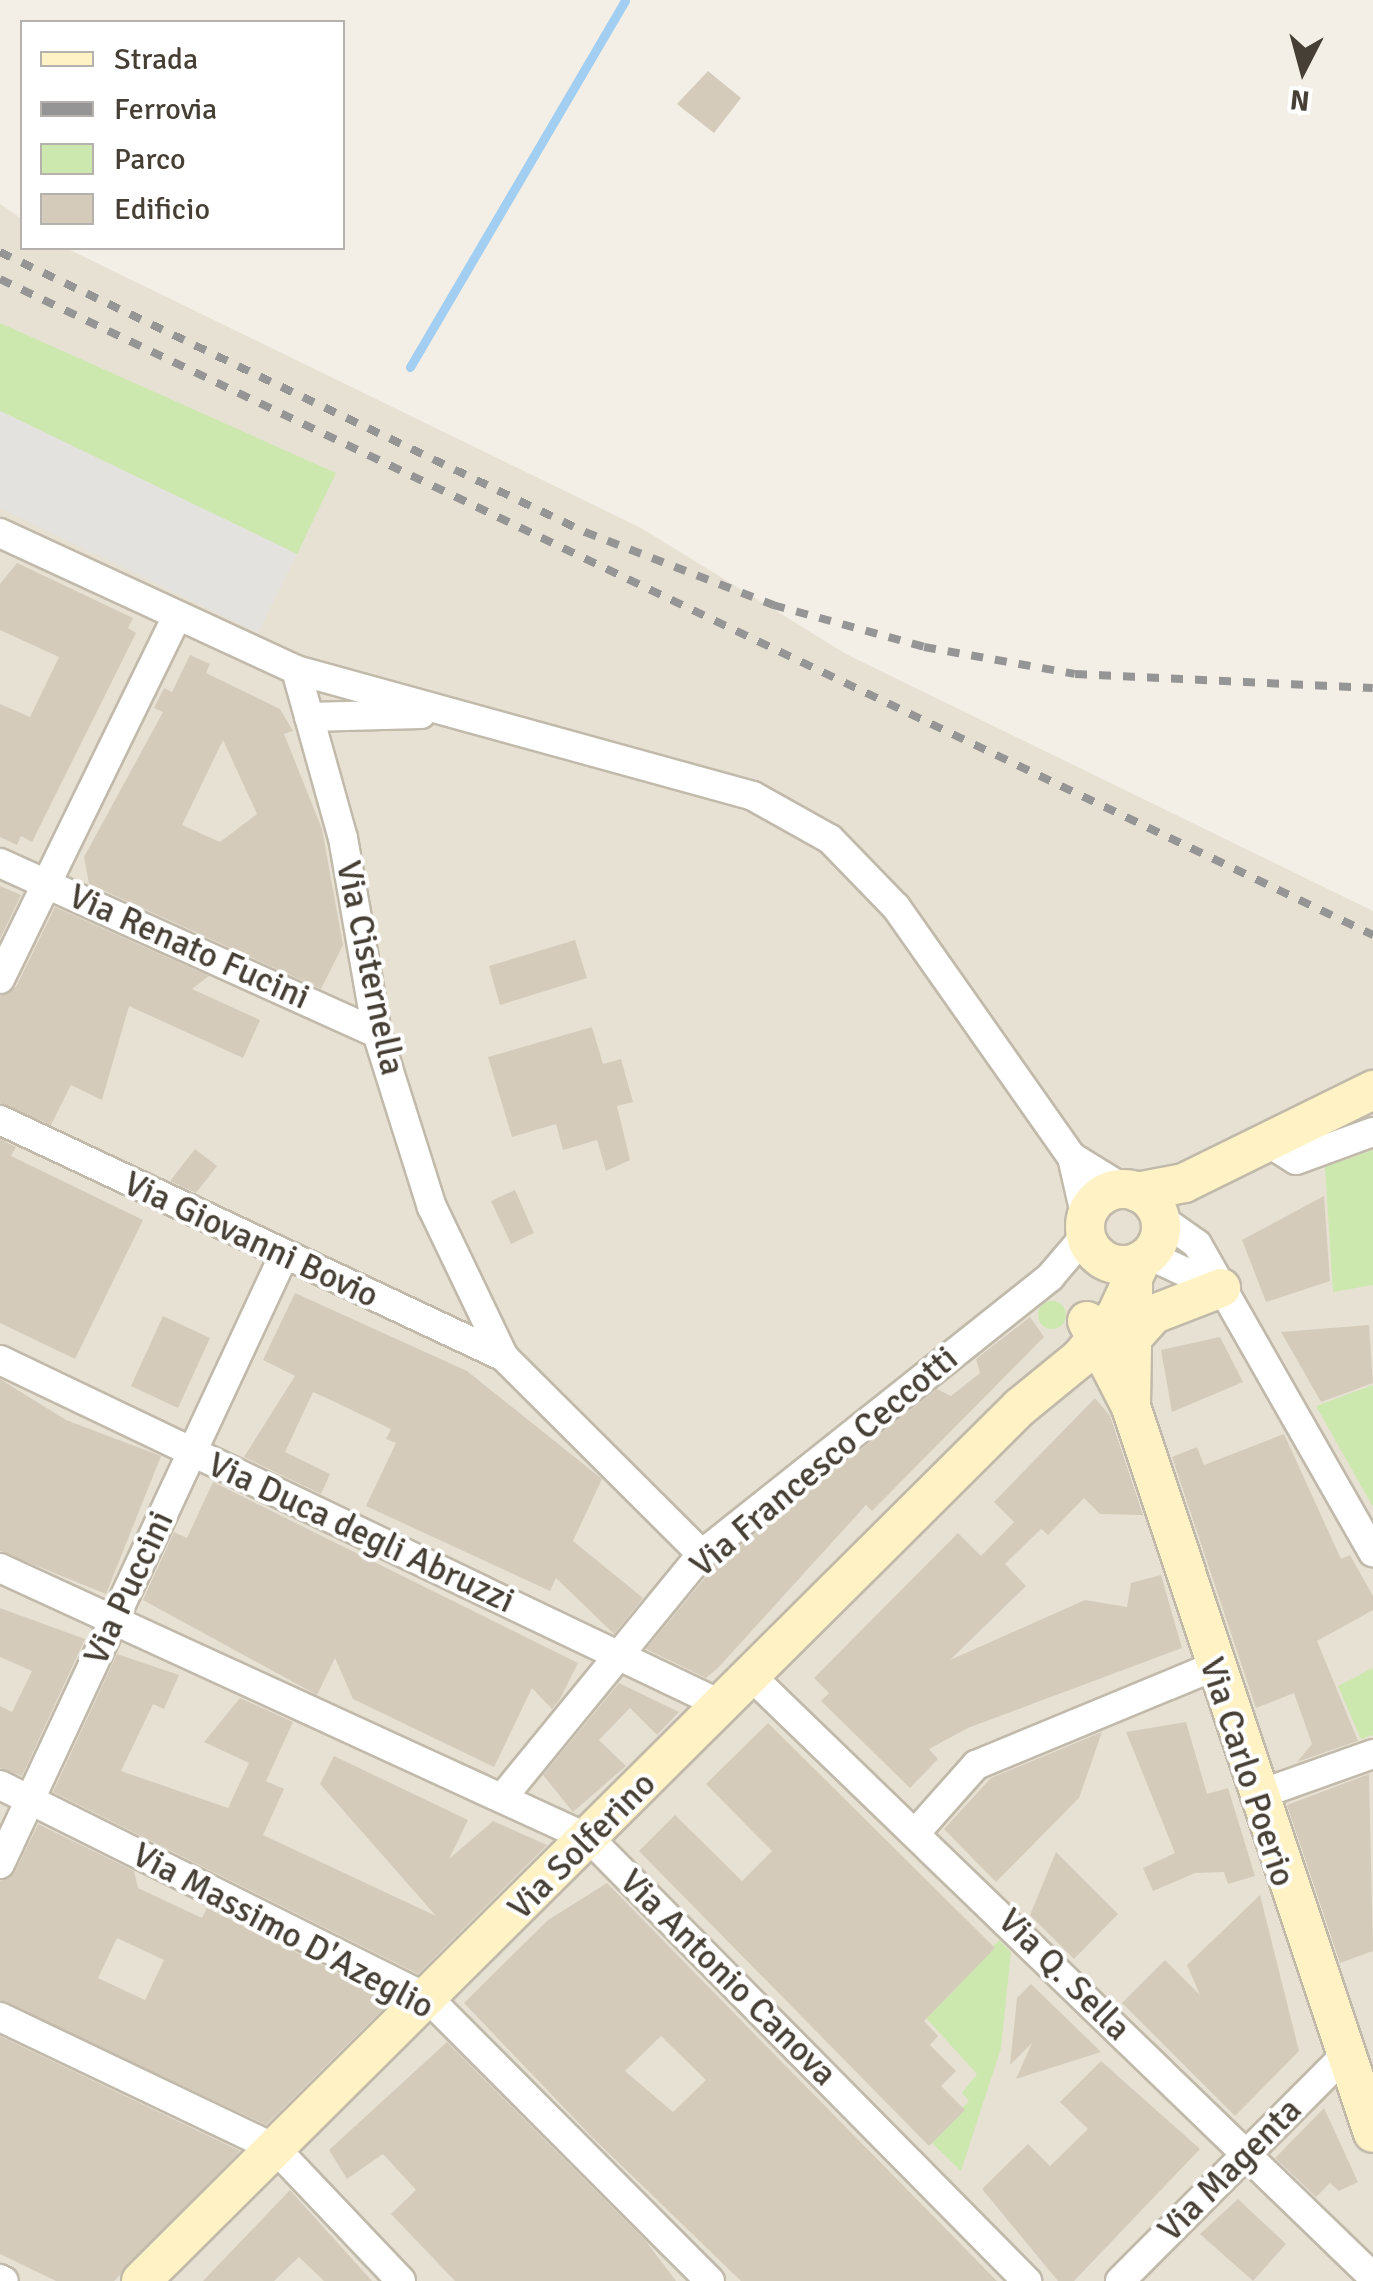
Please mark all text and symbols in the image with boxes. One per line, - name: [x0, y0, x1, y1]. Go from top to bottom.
- legend: [20, 20, 345, 250]
- north arrow: [1253, 20, 1353, 120]
- text: Strada: [114, 41, 198, 78]
- text: N: [1288, 82, 1311, 118]
- text: Ferrovia: [114, 91, 217, 128]
- text: Parco: [114, 141, 186, 178]
- text: Edificio: [114, 191, 210, 228]
- street label: Via Cisternella: [327, 857, 413, 1079]
- street label: Via Renato Fucini: [62, 875, 316, 1019]
- street label: Via Giovanni Bovio: [117, 1163, 385, 1317]
- street label: Via Francesco Ceccotti: [682, 1338, 966, 1586]
- street label: Via Duca degli Abruzzi: [201, 1444, 521, 1622]
- street label: Via Puccini: [75, 1504, 183, 1672]
- street label: Via Carlo Poerio: [1190, 1652, 1304, 1892]
- street label: Via Solferino: [499, 1763, 665, 1929]
- street label: Via Massimo D'Azeglio: [125, 1834, 441, 2028]
- street label: Via Antonio Canova: [611, 1861, 845, 2095]
- street label: Via Q. Sella: [989, 1900, 1139, 2050]
- street label: Via Magenta: [1149, 2089, 1311, 2251]

